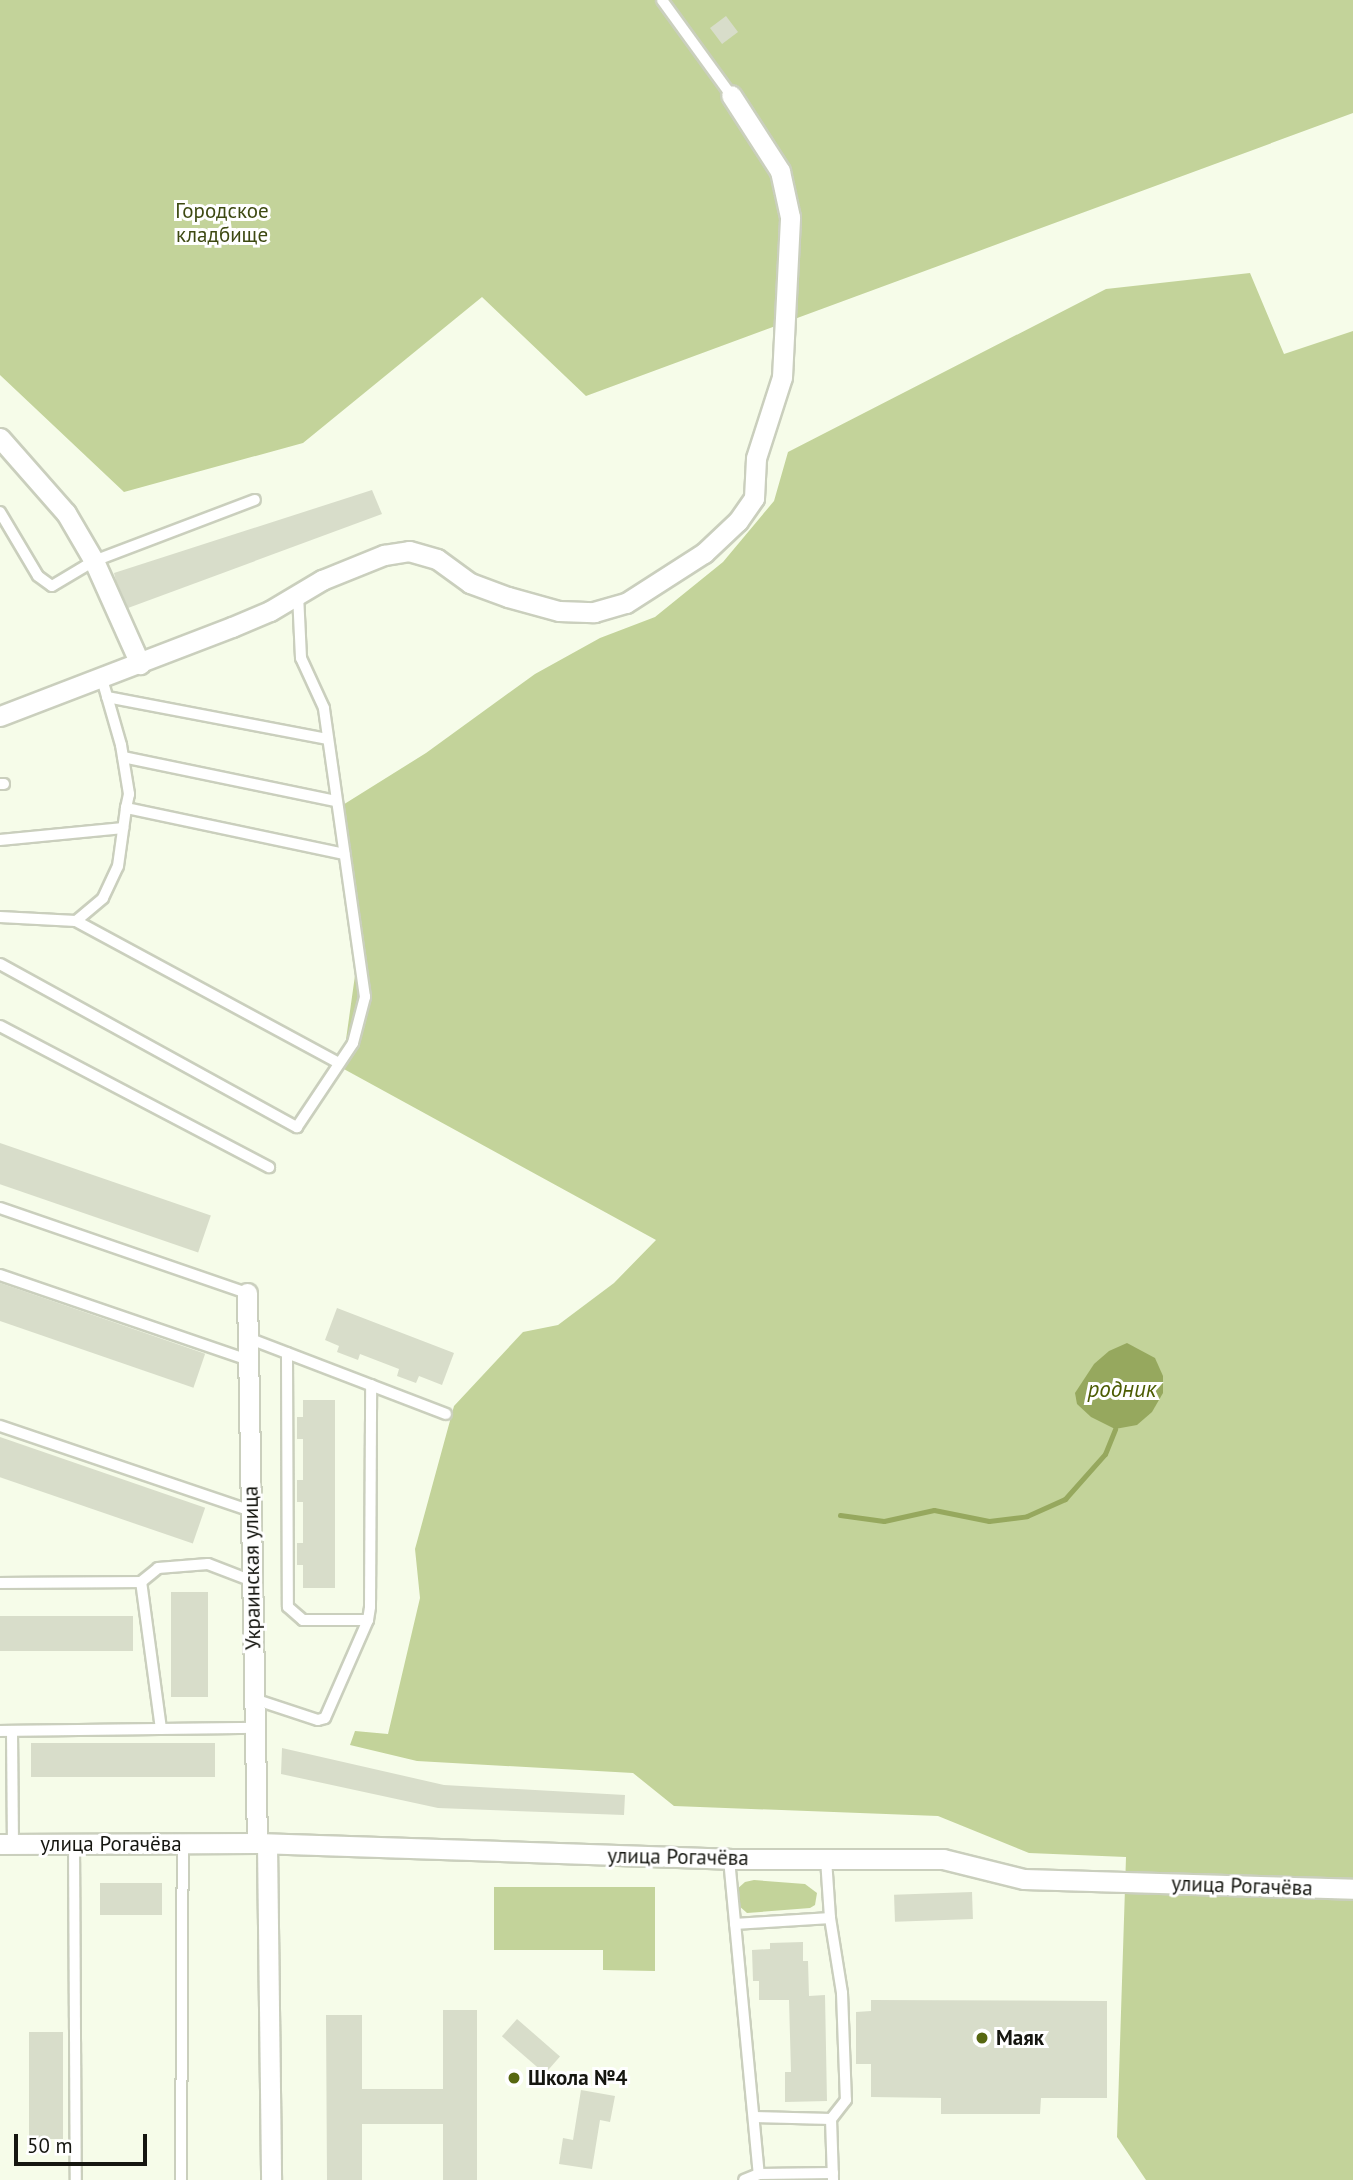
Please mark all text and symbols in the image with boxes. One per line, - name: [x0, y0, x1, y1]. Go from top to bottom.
- park label: Городское кладбище: [175, 198, 269, 248]
- water label: родник: [1088, 1375, 1156, 1403]
- street label: Украинская улица: [238, 1486, 266, 1650]
- street label: улица Рогачёва: [40, 1831, 182, 1857]
- street label: улица Рогачёва: [607, 1843, 749, 1871]
- street label: улица Рогачёва: [1171, 1871, 1313, 1901]
- place label: Маяк: [996, 2025, 1044, 2051]
- marker: Маяк: [974, 2030, 990, 2046]
- place label: Школа №4: [528, 2065, 627, 2091]
- marker: Школа №4: [506, 2070, 522, 2086]
- scale bar: [18, 2120, 150, 2164]
- text: 50 m: [27, 2132, 73, 2159]

